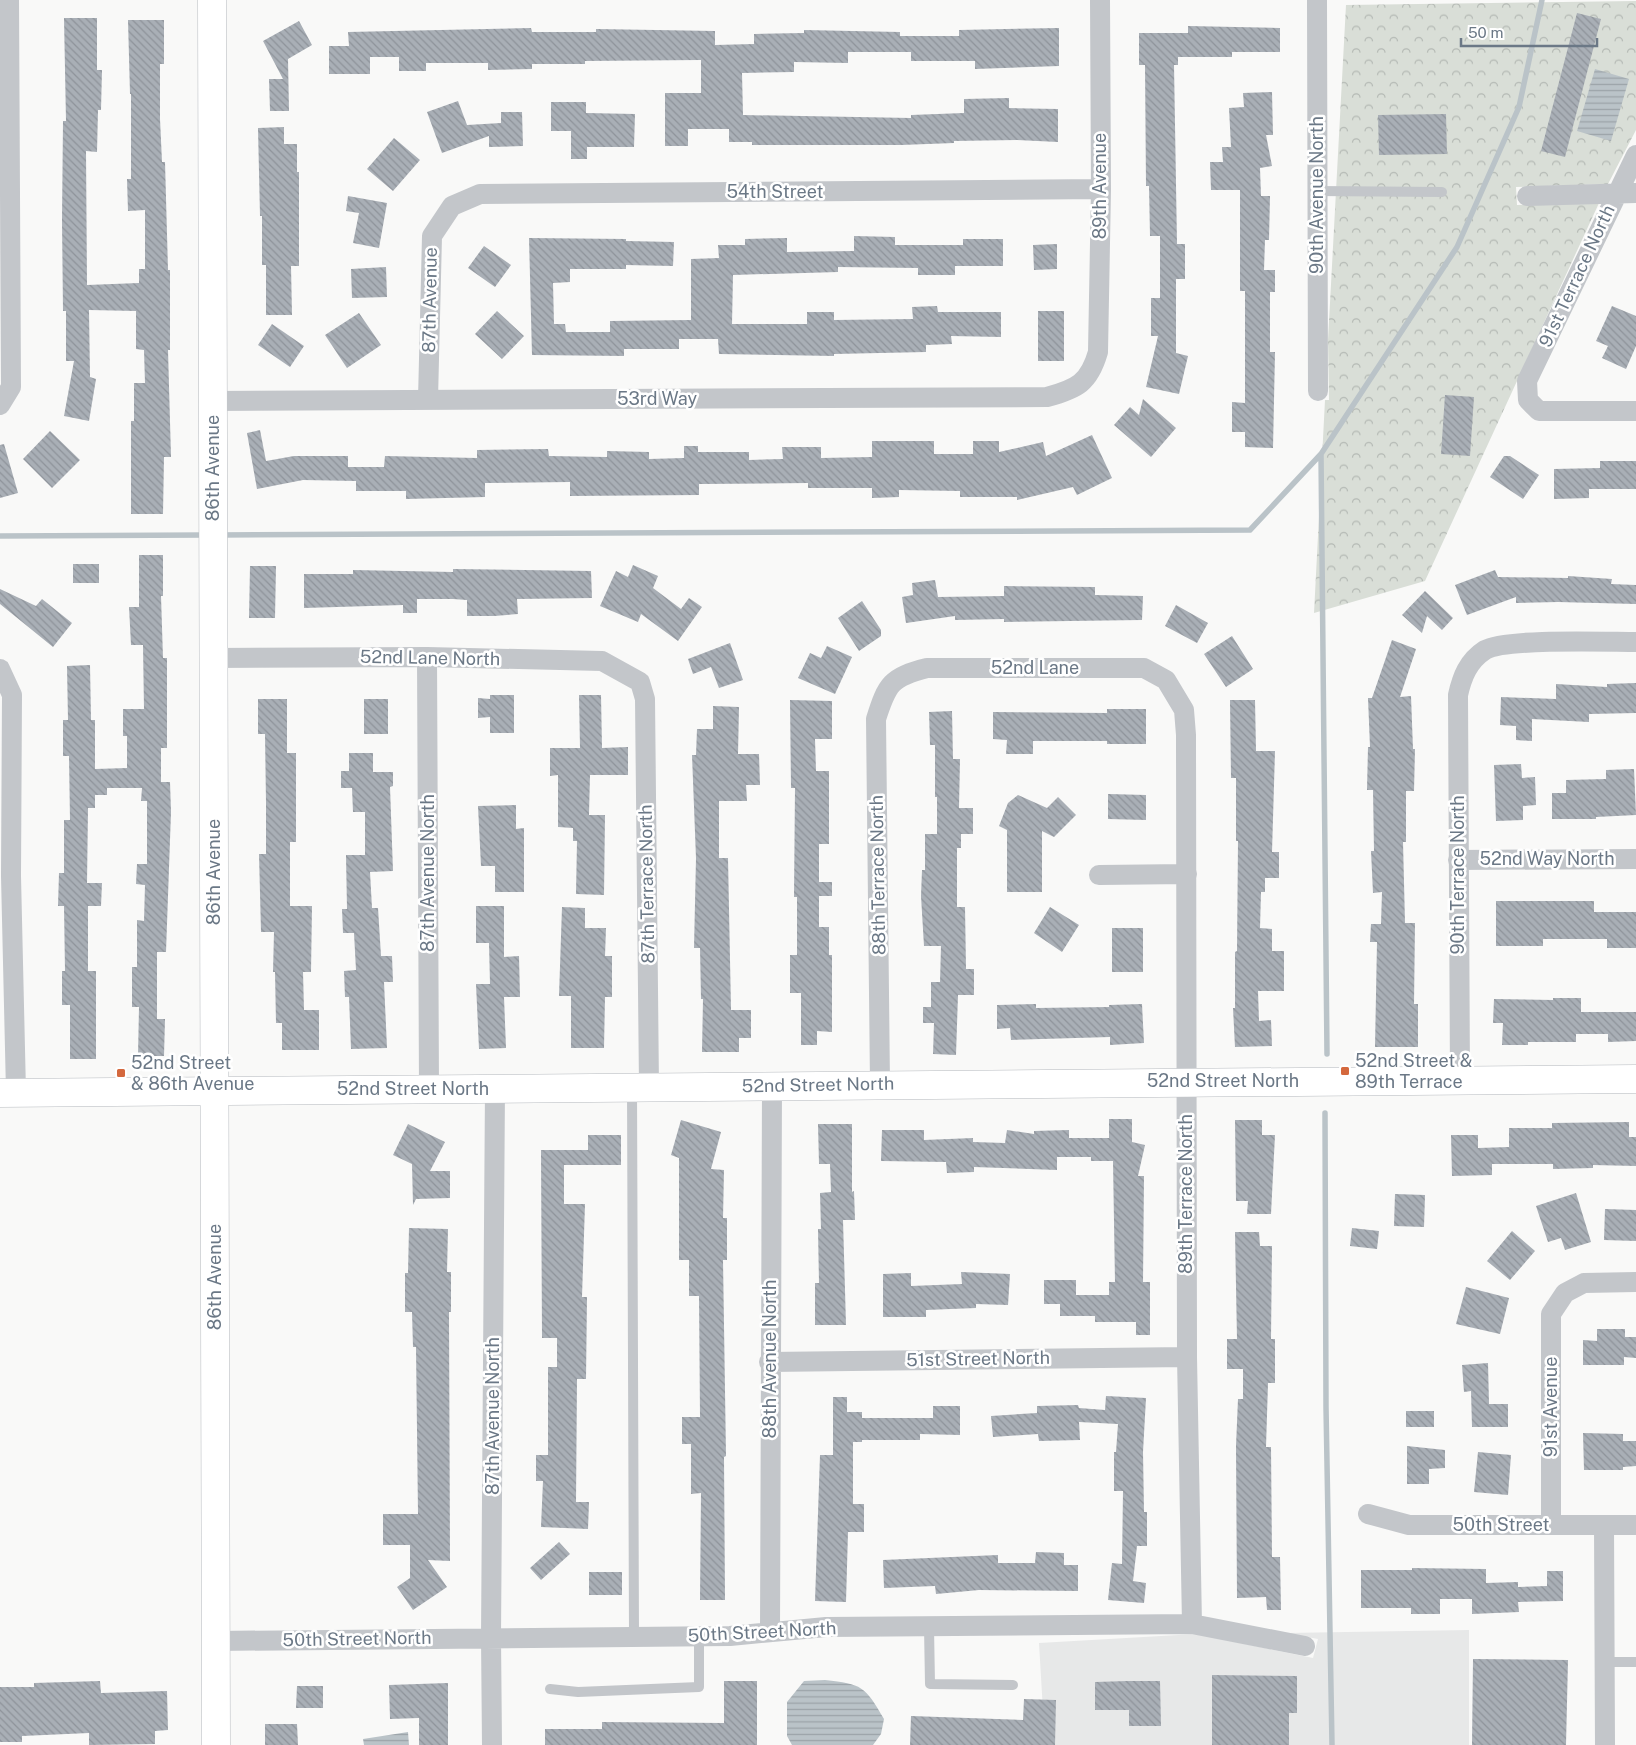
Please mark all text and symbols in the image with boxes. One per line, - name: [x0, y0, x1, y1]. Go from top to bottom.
- scale bar: [1461, 15, 1597, 47]
- text: 50 m: [1468, 24, 1503, 41]
- street label: 90th Avenue North: [1306, 116, 1327, 274]
- street label: 89th Avenue: [1089, 133, 1110, 239]
- street label: 54th Street: [726, 181, 824, 202]
- street label: 91st Terrace North: [1534, 202, 1619, 350]
- street label: 87th Avenue: [418, 247, 441, 353]
- street label: 53rd Way: [617, 388, 697, 409]
- street label: 86th Avenue: [202, 415, 223, 521]
- street label: 52nd Lane North: [360, 646, 500, 669]
- street label: 52nd Lane: [991, 657, 1079, 678]
- street label: 87th Avenue North: [417, 794, 438, 952]
- street label: 88th Terrace North: [866, 795, 889, 955]
- street label: 90th Terrace North: [1447, 795, 1468, 955]
- street label: 87th Terrace North: [635, 804, 658, 964]
- street label: 86th Avenue: [203, 819, 224, 925]
- street label: 52nd Way North: [1479, 848, 1615, 869]
- place label: 52nd Street & 89th Terrace: [1355, 1050, 1472, 1092]
- place label: 52nd Street & 86th Avenue: [131, 1052, 254, 1094]
- marker: 52nd Street & 89th Terrace: [1339, 1065, 1351, 1077]
- marker: 52nd Street & 86th Avenue: [115, 1067, 127, 1079]
- street label: 52nd Street North: [1147, 1070, 1299, 1091]
- street label: 52nd Street North: [742, 1073, 894, 1096]
- street label: 52nd Street North: [337, 1078, 489, 1099]
- street label: 89th Terrace North: [1175, 1114, 1196, 1274]
- street label: 86th Avenue: [204, 1224, 225, 1330]
- street label: 88th Avenue North: [759, 1280, 780, 1438]
- street label: 87th Avenue North: [482, 1337, 503, 1495]
- street label: 51st Street North: [906, 1347, 1050, 1370]
- street label: 91st Avenue: [1540, 1357, 1561, 1457]
- street label: 50th Street: [1453, 1514, 1549, 1535]
- street label: 50th Street North: [687, 1617, 837, 1646]
- street label: 50th Street North: [282, 1627, 432, 1650]

